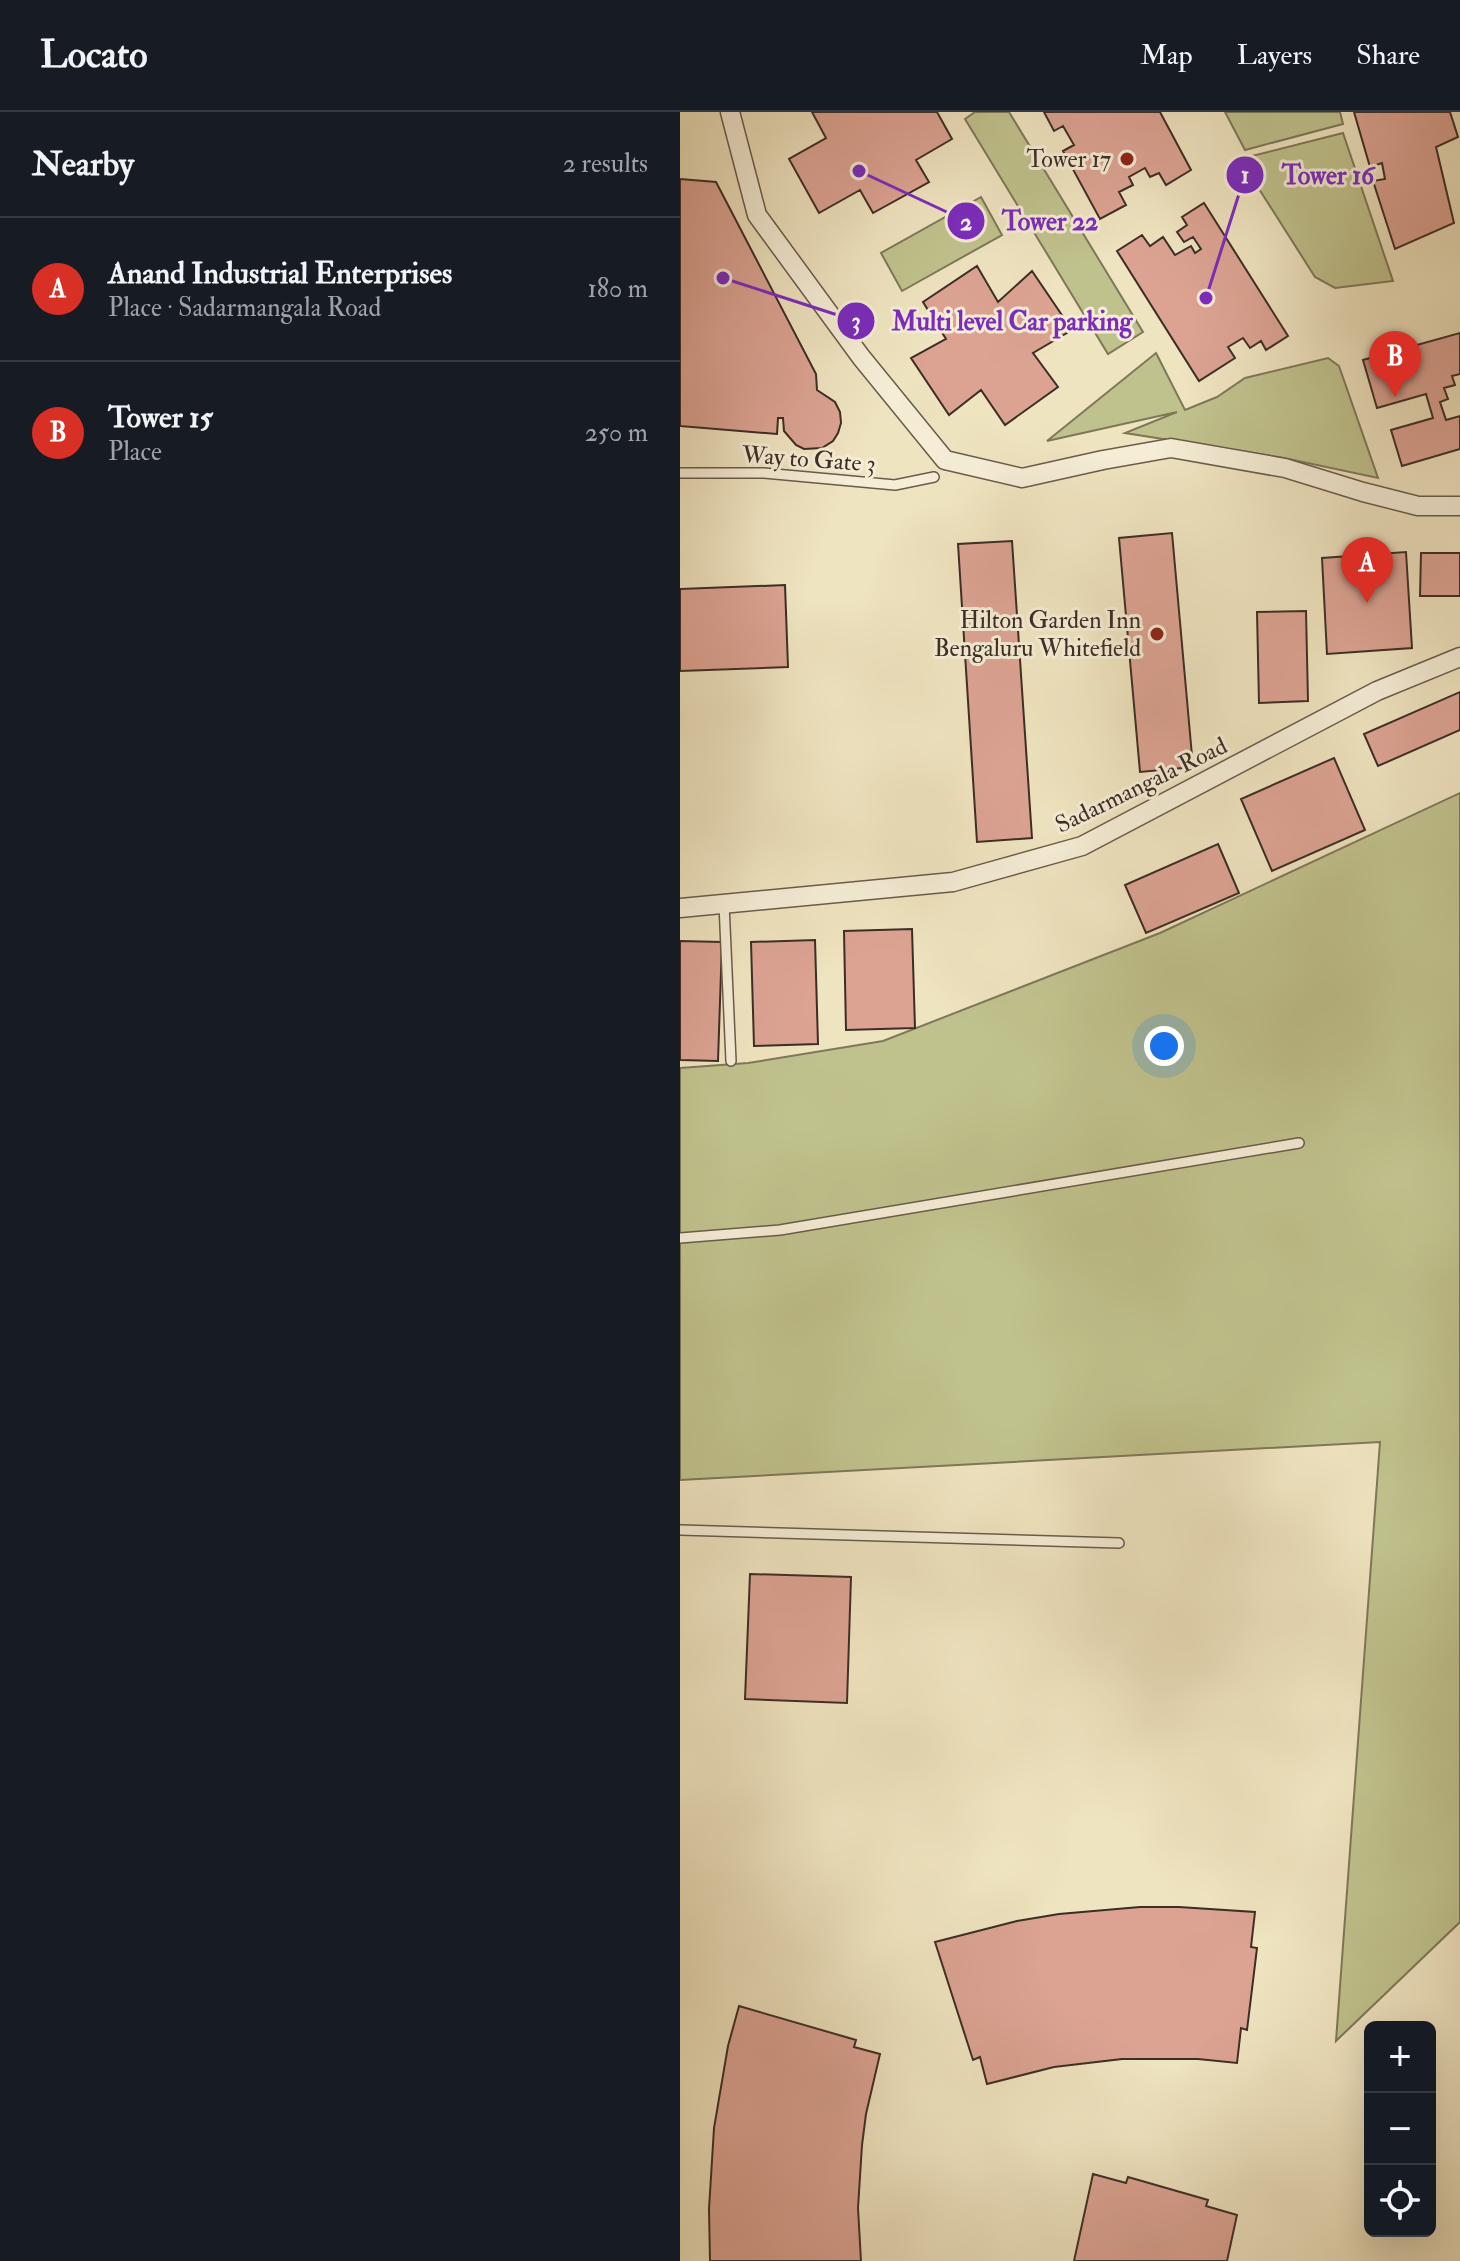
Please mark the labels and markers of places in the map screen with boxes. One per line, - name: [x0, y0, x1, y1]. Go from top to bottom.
- place label: Tower 17: [1027, 144, 1111, 175]
- marker: Tower 17: [1118, 150, 1136, 168]
- callout: Tower 16: [1225, 150, 1390, 200]
- callout: Tower 22: [946, 196, 1114, 246]
- callout: Multi level Car parking: [836, 296, 1149, 346]
- pin: B: [1369, 331, 1421, 397]
- pin: A: [1341, 537, 1393, 603]
- place label: Hilton Garden Inn Bengaluru Whitefield: [934, 605, 1141, 664]
- marker: Hilton Garden Inn Bengaluru Whitefield: [1148, 625, 1166, 643]

